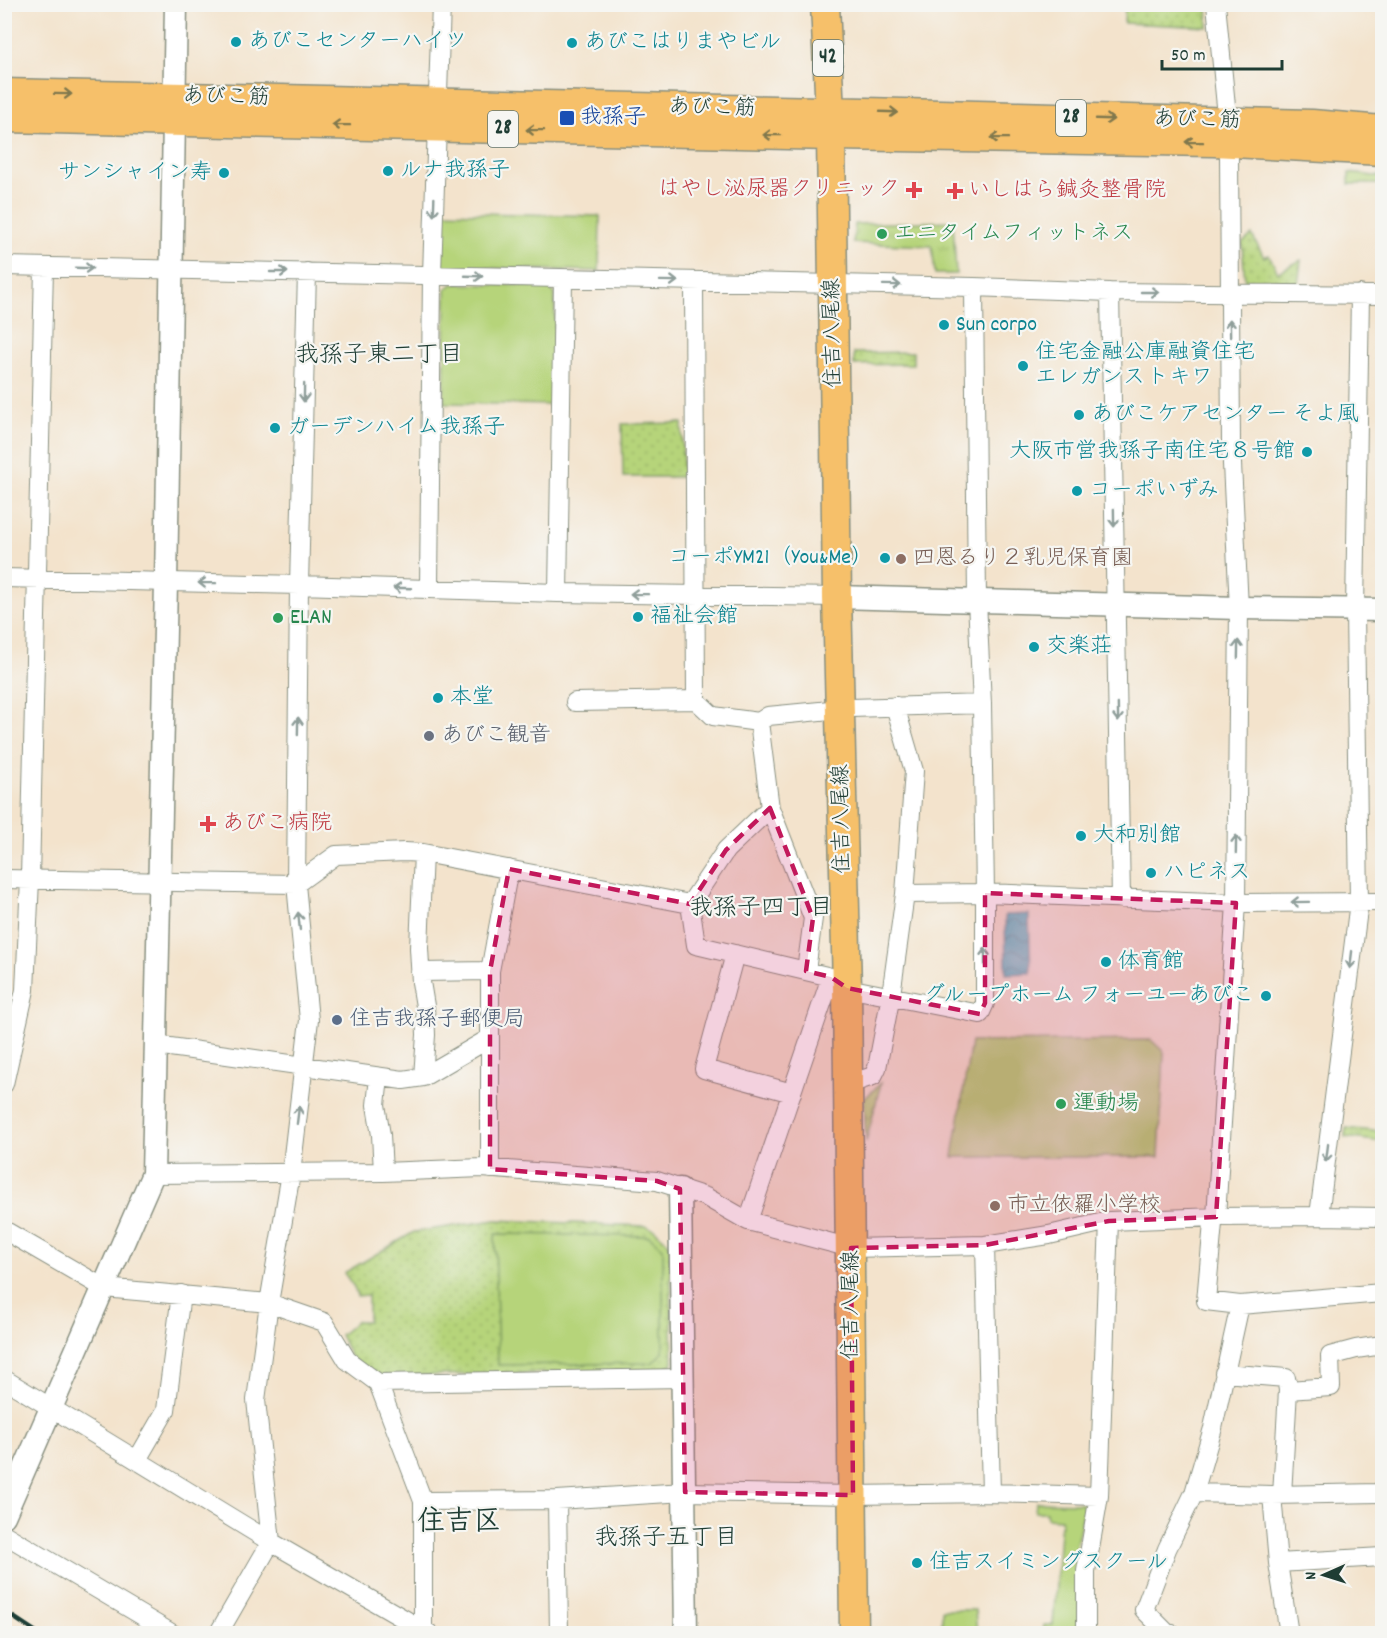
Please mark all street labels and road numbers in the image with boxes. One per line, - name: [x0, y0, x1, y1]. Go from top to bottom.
- road number: 42: [813, 40, 843, 76]
- street label: あびこ筋: [182, 82, 270, 114]
- street label: あびこ筋: [668, 93, 756, 125]
- road number: 28: [1056, 100, 1086, 136]
- street label: あびこ筋: [1153, 105, 1241, 137]
- road number: 28: [488, 111, 518, 147]
- street label: 住吉八尾線: [818, 278, 850, 388]
- street label: 住吉八尾線: [827, 764, 859, 874]
- street label: 住吉八尾線: [837, 1250, 868, 1360]

